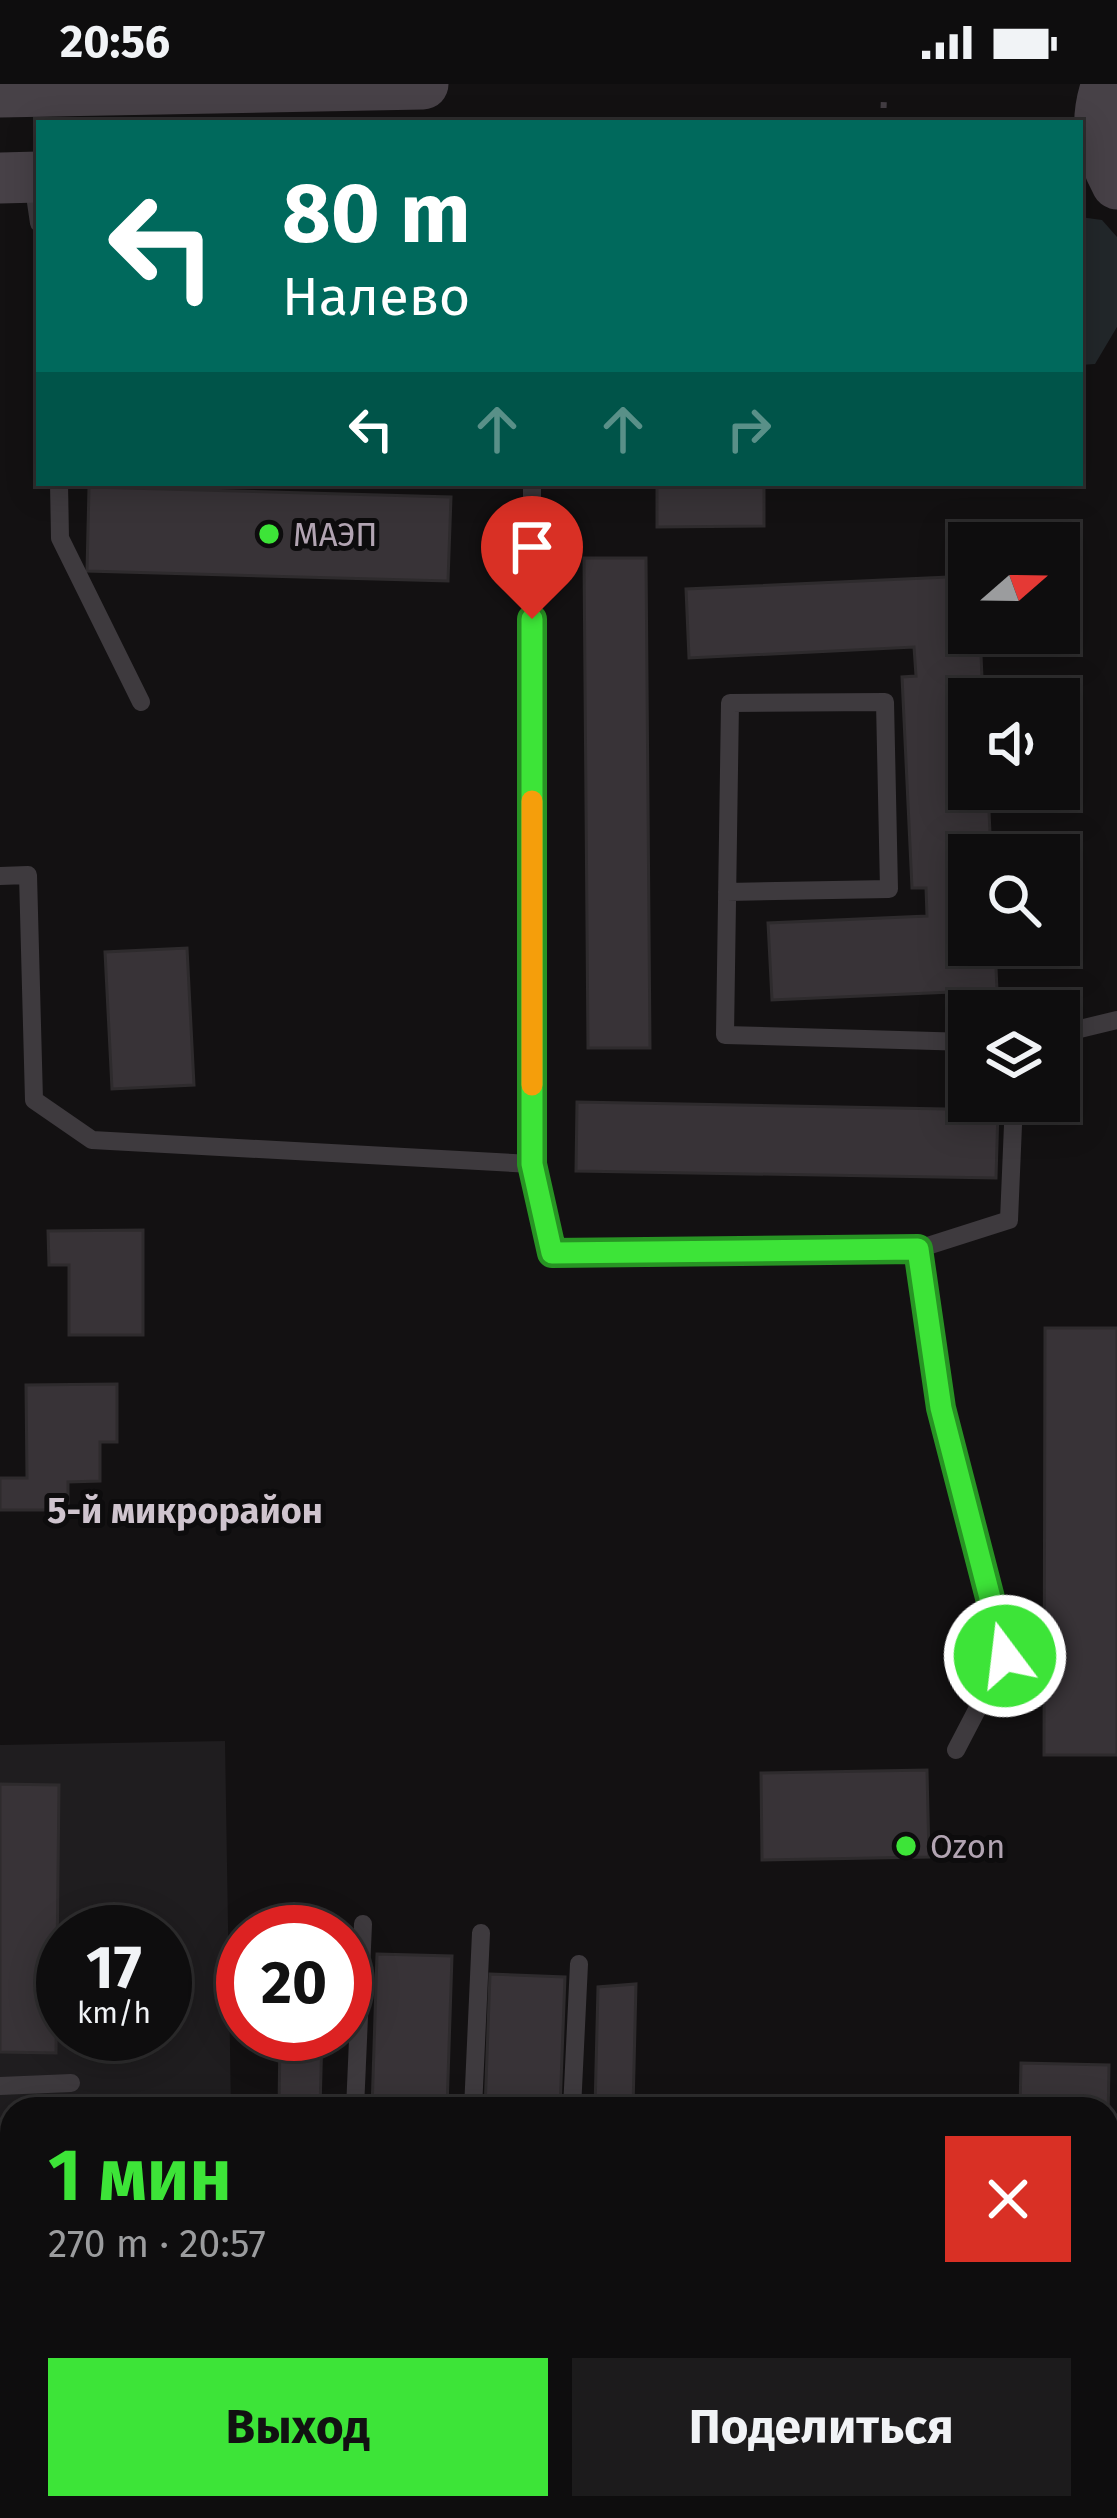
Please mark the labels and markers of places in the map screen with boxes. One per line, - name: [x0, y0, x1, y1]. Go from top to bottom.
- pin: [481, 496, 583, 619]
- place label: МАЭП: [293, 515, 378, 555]
- marker: МАЭП: [256, 521, 282, 547]
- place label: Ozon: [930, 1827, 1005, 1867]
- marker: Ozon: [893, 1833, 919, 1859]

